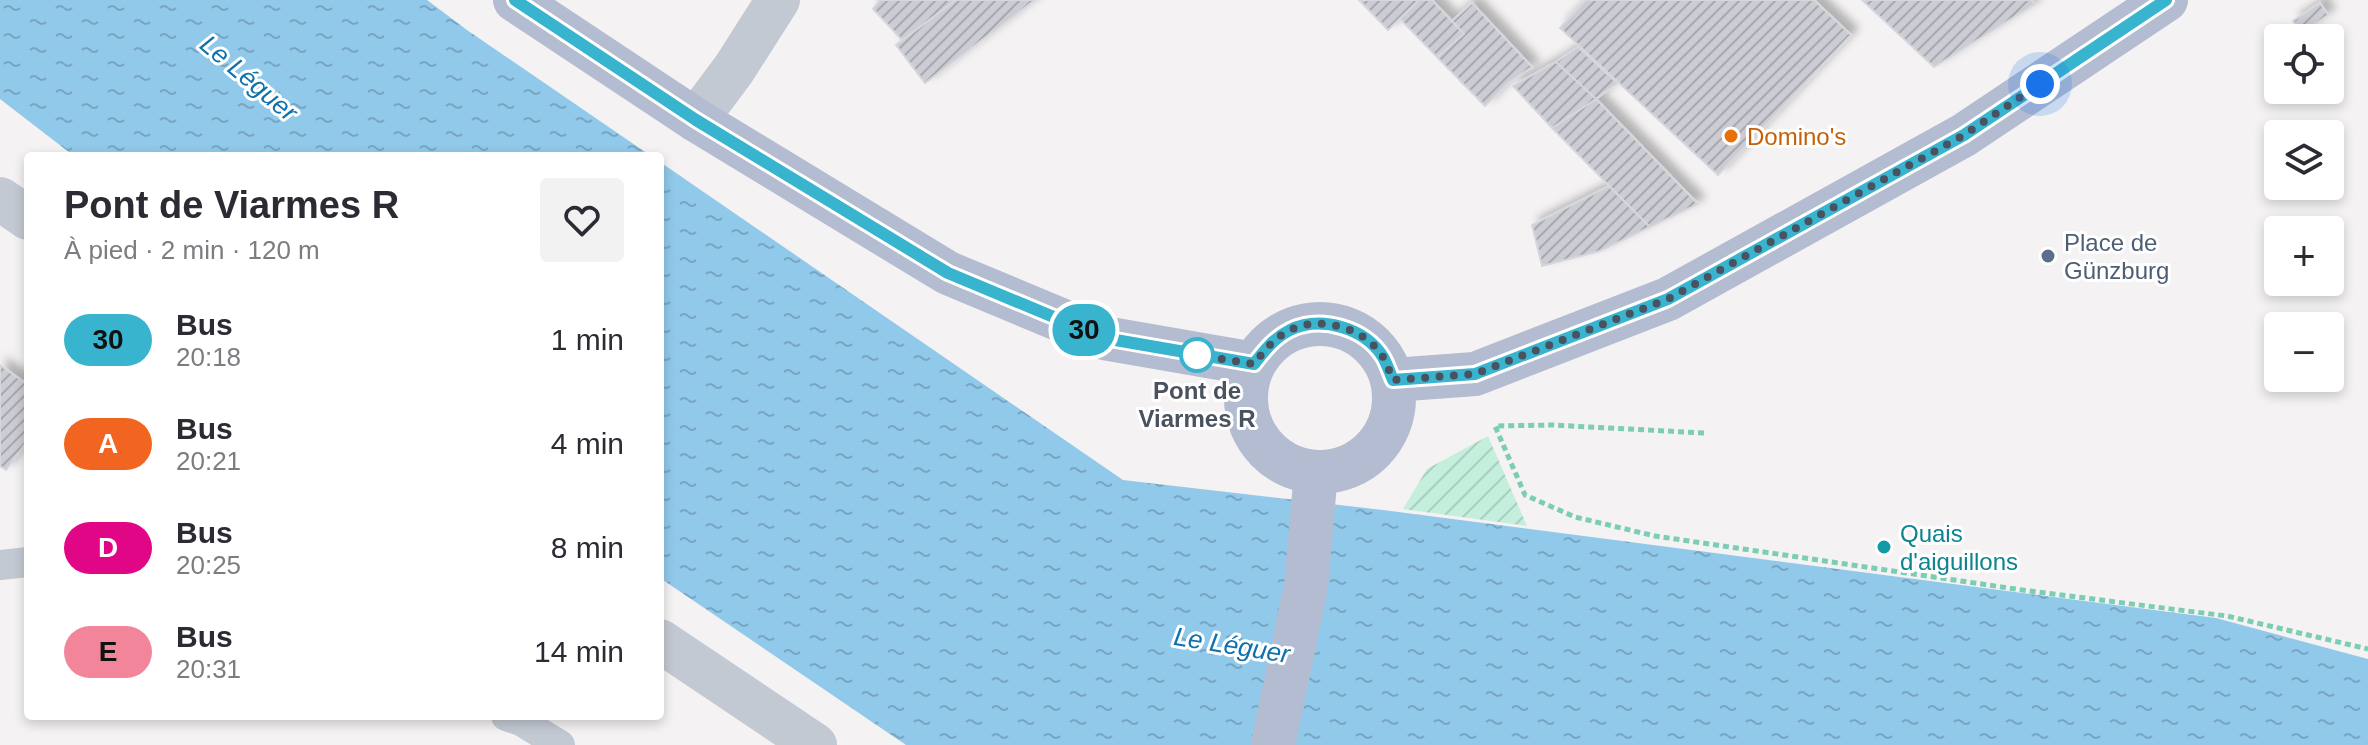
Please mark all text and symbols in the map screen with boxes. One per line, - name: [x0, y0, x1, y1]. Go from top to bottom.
- map controls: [2264, 24, 2344, 392]
- button: locate: [2264, 24, 2344, 104]
- water label: Le Léguer: [195, 29, 305, 128]
- your location: [2020, 64, 2060, 104]
- button: layers: [2264, 120, 2344, 200]
- place label: Domino's: [1747, 123, 1846, 150]
- marker: Domino's: [1722, 127, 1740, 145]
- button: heart: [540, 178, 624, 262]
- text: Pont de Viarmes R: [64, 184, 399, 226]
- button: +: [2264, 216, 2344, 296]
- place label: Place de Günzburg: [2064, 229, 2169, 284]
- text: À pied · 2 min · 120 m: [64, 235, 320, 265]
- marker: Place de Günzburg: [2039, 247, 2057, 265]
- line badge: 30: [1048, 304, 1120, 356]
- text: Bus: [176, 308, 233, 341]
- button: −: [2264, 312, 2344, 392]
- text: 30: [1068, 314, 1100, 345]
- text: 1 min: [551, 323, 624, 356]
- text: 30: [92, 324, 124, 355]
- marker: Pont de Viarmes R: [1180, 338, 1214, 372]
- text: 20:18: [176, 342, 241, 372]
- place label: Pont de Viarmes R: [1139, 377, 1255, 432]
- text: Bus: [176, 412, 233, 445]
- text: 4 min: [551, 427, 624, 460]
- text: A: [98, 428, 118, 459]
- text: 20:21: [176, 446, 241, 476]
- text: Bus: [176, 516, 233, 549]
- place label: Quais d'aiguillons: [1900, 520, 2018, 575]
- text: 8 min: [551, 531, 624, 564]
- text: D: [98, 532, 118, 563]
- marker: Quais d'aiguillons: [1875, 538, 1893, 556]
- text: 20:25: [176, 550, 241, 580]
- text: Bus: [176, 620, 233, 653]
- water label: Le Léguer: [1172, 621, 1293, 669]
- text: 14 min: [534, 635, 624, 668]
- text: E: [99, 636, 117, 667]
- text: 20:31: [176, 654, 241, 684]

